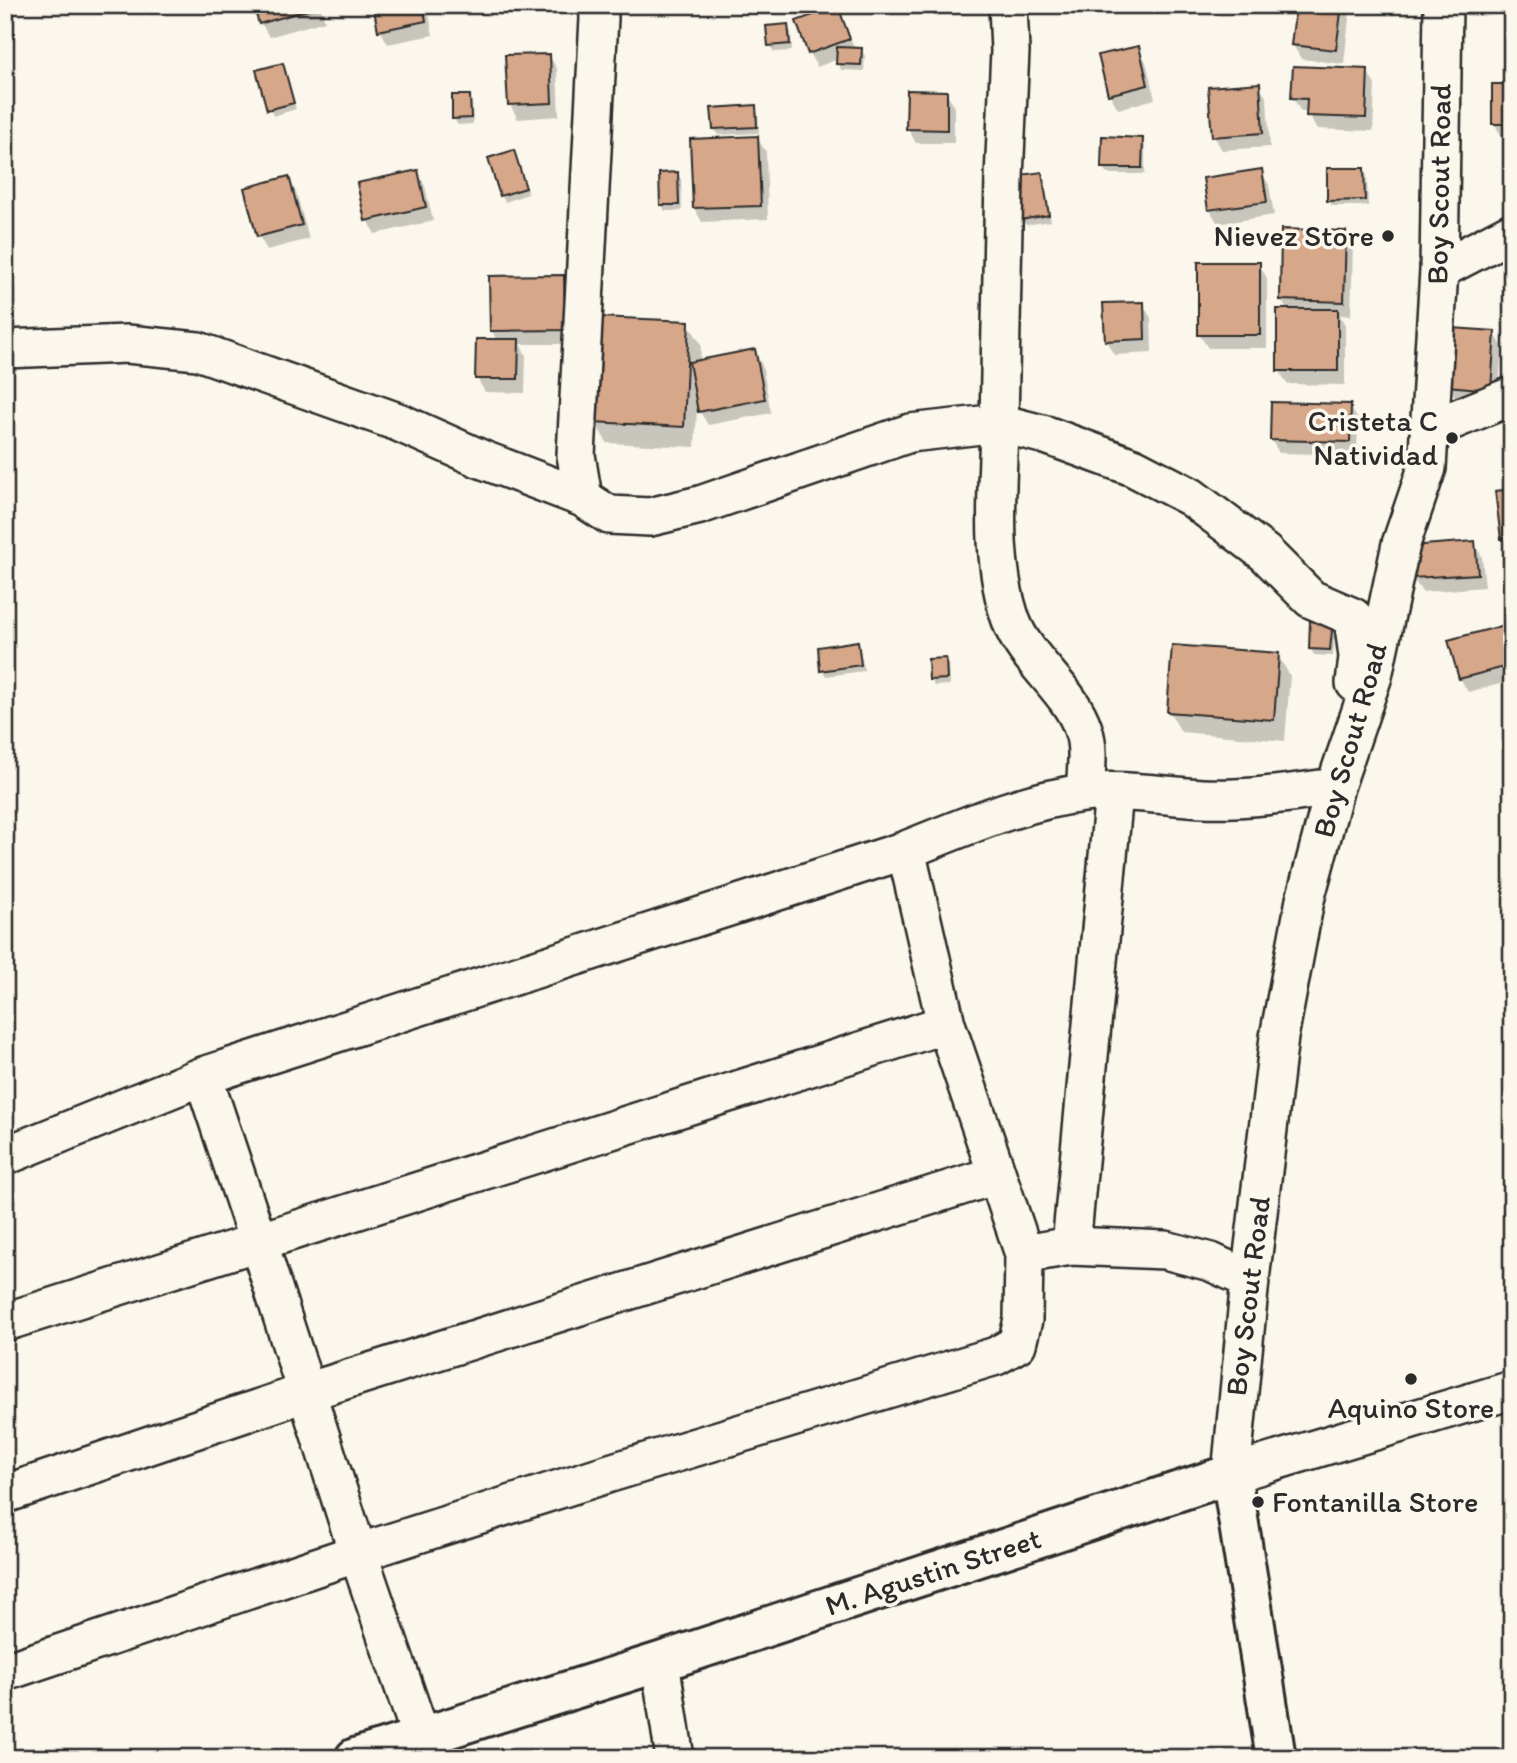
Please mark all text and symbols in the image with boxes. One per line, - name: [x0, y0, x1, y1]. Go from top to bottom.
- street label: Boy Scout Road: [1418, 83, 1459, 285]
- place label: Nievez Store: [1213, 217, 1374, 254]
- marker: Nievez Store: [1380, 228, 1396, 244]
- place label: Cristeta C Natividad: [1308, 402, 1438, 473]
- marker: Cristeta C Natividad: [1444, 430, 1460, 446]
- street label: Boy Scout Road: [1304, 638, 1395, 842]
- street label: Boy Scout Road: [1217, 1193, 1278, 1398]
- marker: Aquino Store: [1403, 1371, 1419, 1387]
- place label: Aquino Store: [1328, 1389, 1494, 1426]
- place label: Fontanilla Store: [1272, 1483, 1478, 1520]
- marker: Fontanilla Store: [1250, 1494, 1266, 1510]
- street label: M. Agustin Street: [820, 1519, 1046, 1624]

